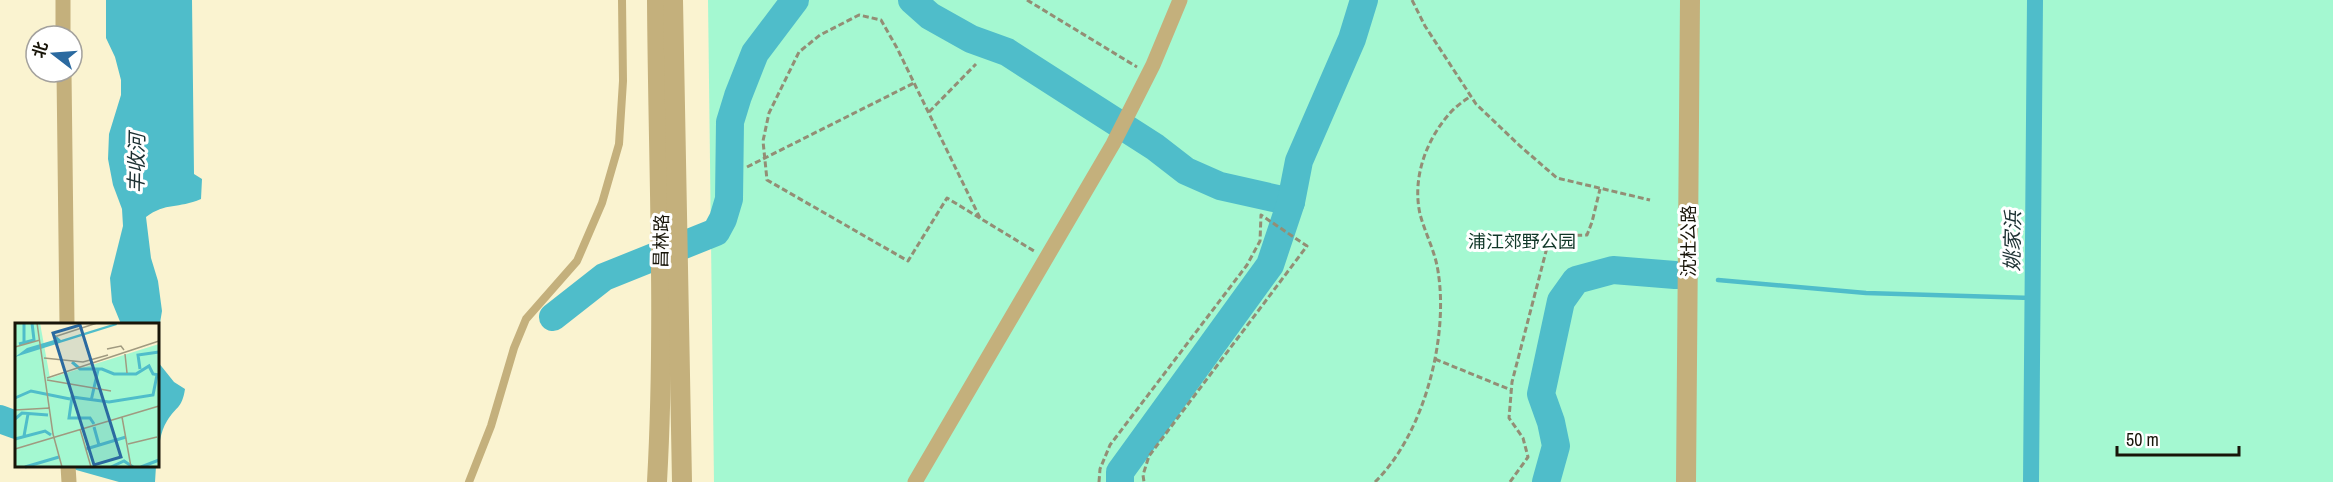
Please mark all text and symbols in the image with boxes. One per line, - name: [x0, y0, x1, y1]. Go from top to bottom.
- north arrow: [24, 24, 84, 84]
- text: 北: [27, 39, 53, 60]
- water label: 丰收河: [122, 129, 150, 193]
- street label: 沈杜公路: [1676, 205, 1701, 277]
- water label: 姚家浜: [1998, 209, 2026, 271]
- street label: 昌林路: [648, 214, 674, 268]
- park label: 浦江郊野公园: [1468, 229, 1576, 254]
- inset map: [15, 323, 159, 467]
- scale bar: [2117, 419, 2238, 457]
- text: 50 m: [2126, 427, 2159, 452]

